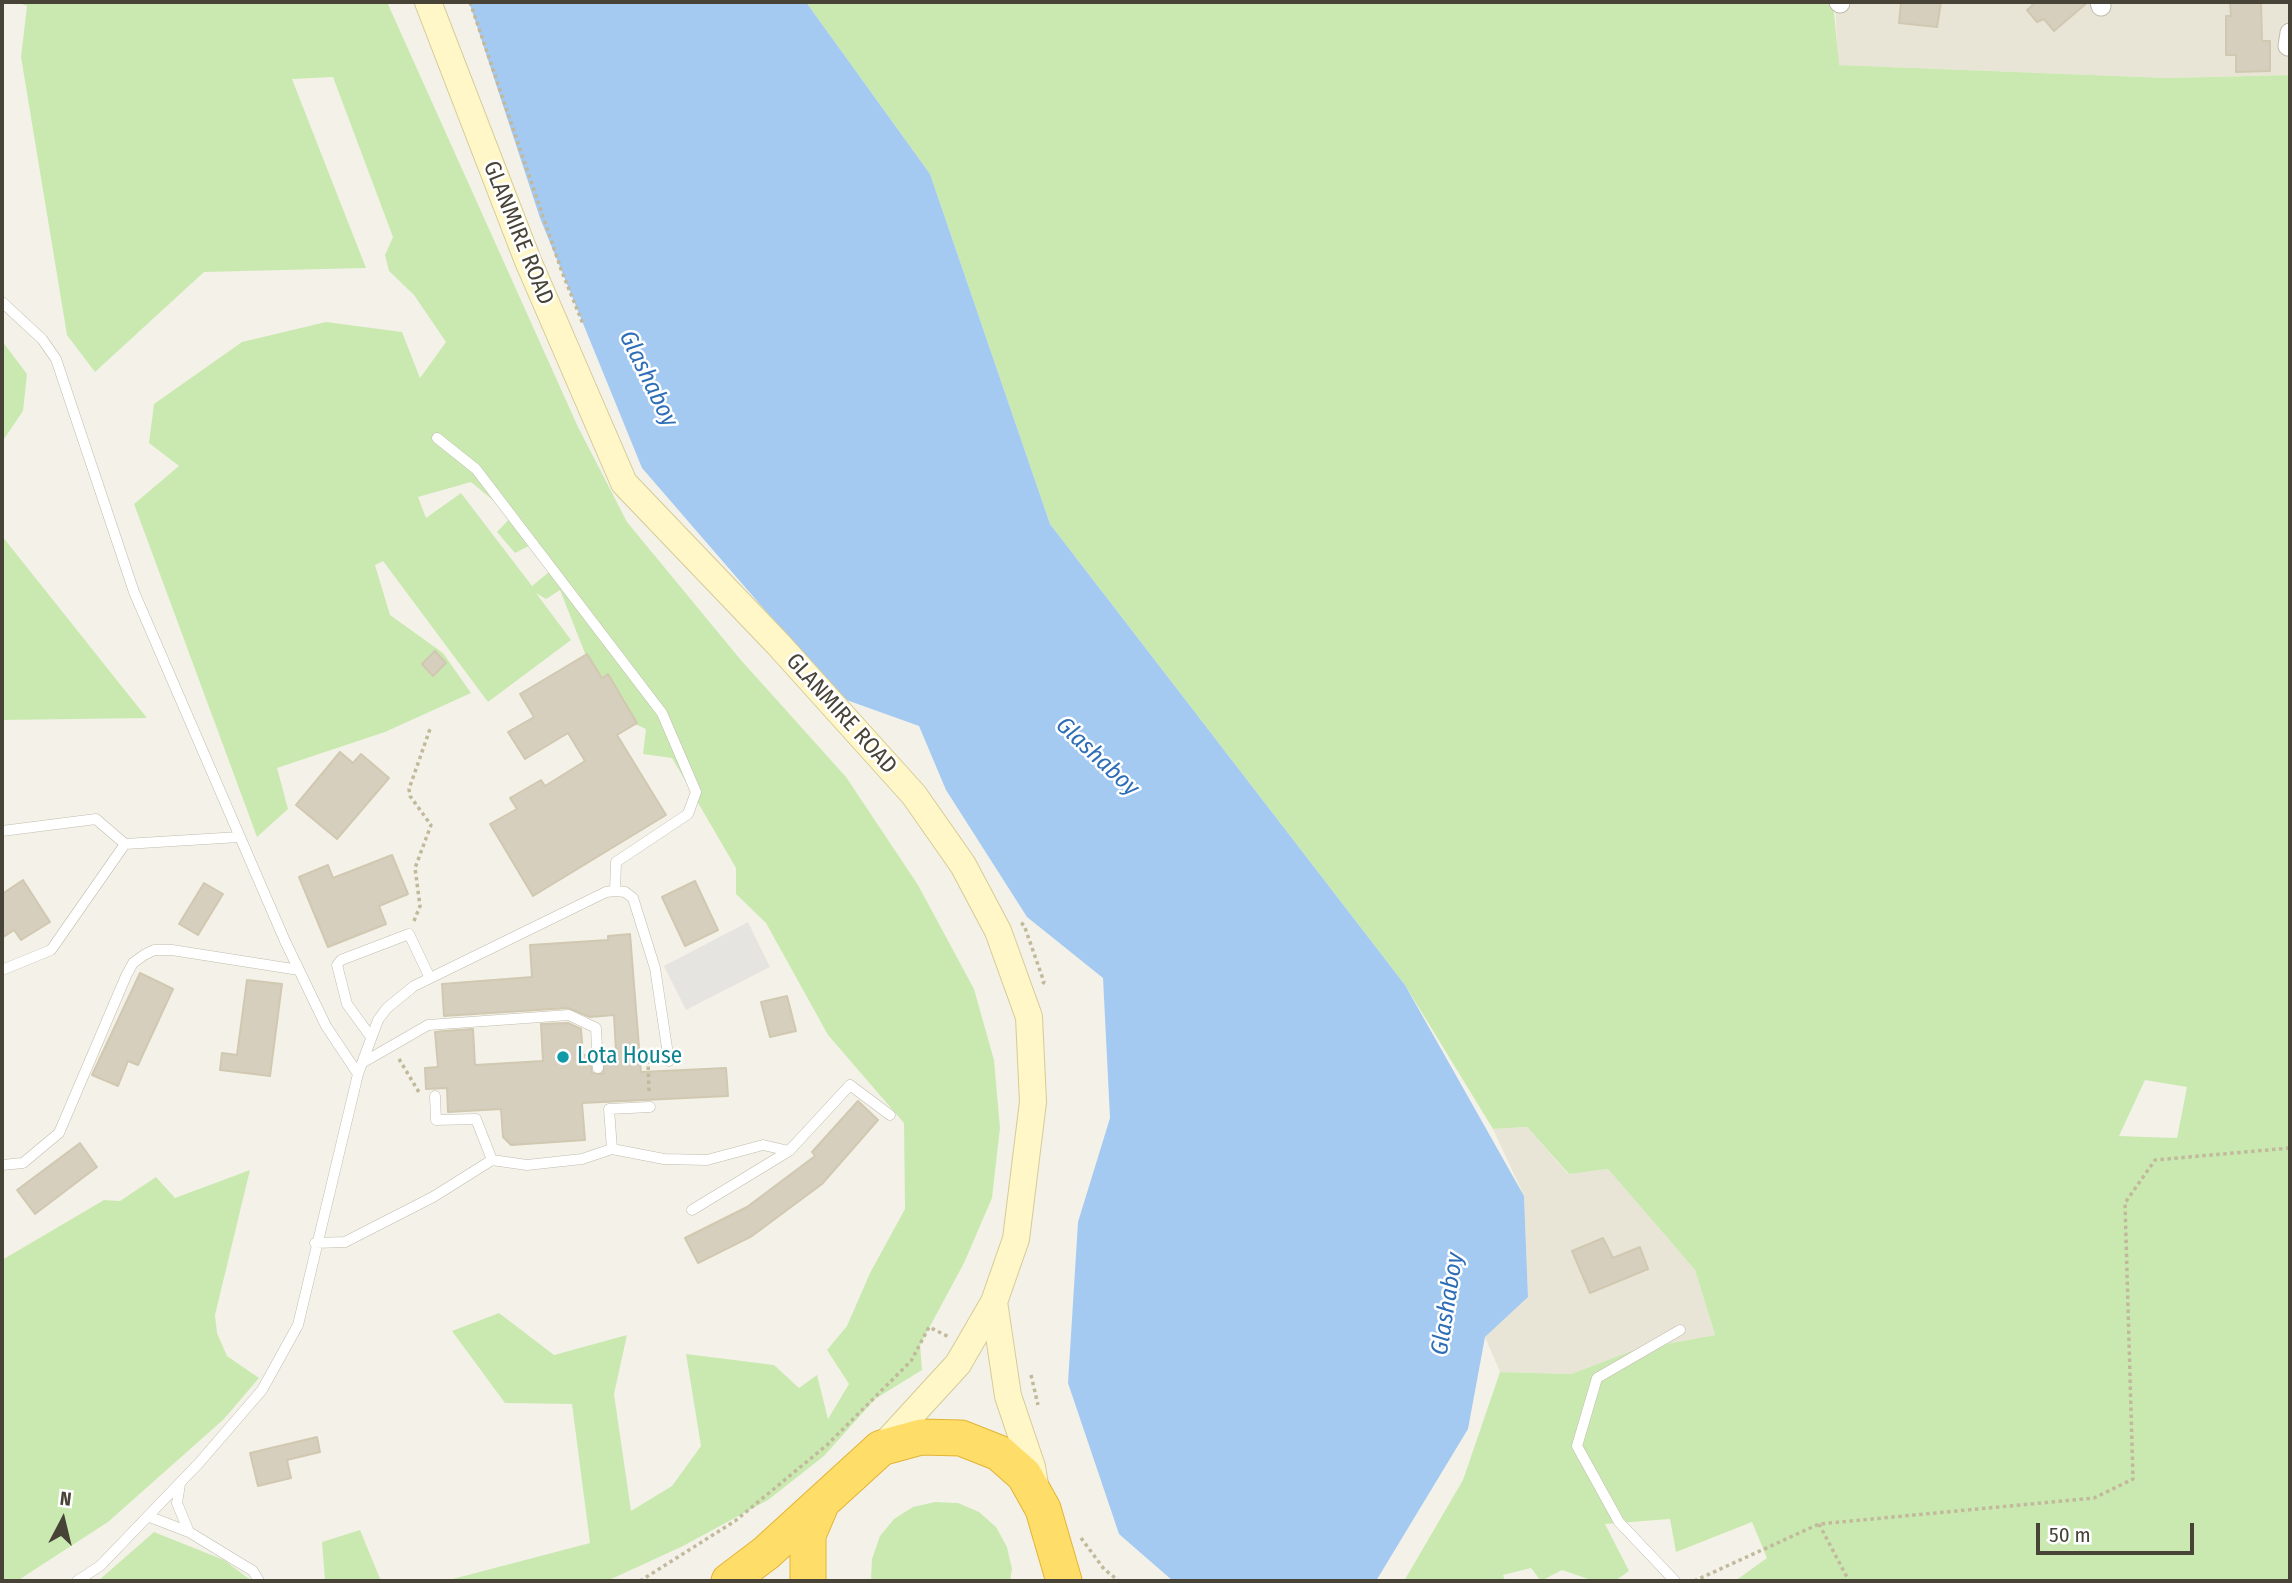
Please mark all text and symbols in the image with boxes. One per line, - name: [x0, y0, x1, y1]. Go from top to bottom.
- street label: GLANMIRE ROAD: [477, 157, 559, 309]
- water label: Glashaboy: [612, 326, 684, 432]
- street label: GLANMIRE ROAD: [780, 648, 902, 780]
- water label: Glashaboy: [1049, 711, 1145, 803]
- place label: Lota House: [577, 1043, 682, 1071]
- marker: Lota House: [555, 1049, 571, 1065]
- water label: Glashaboy: [1426, 1251, 1470, 1357]
- north arrow: [28, 1485, 98, 1555]
- text: N: [59, 1487, 73, 1511]
- scale bar: [2040, 1510, 2198, 1554]
- text: 50 m: [2049, 1522, 2091, 1548]

